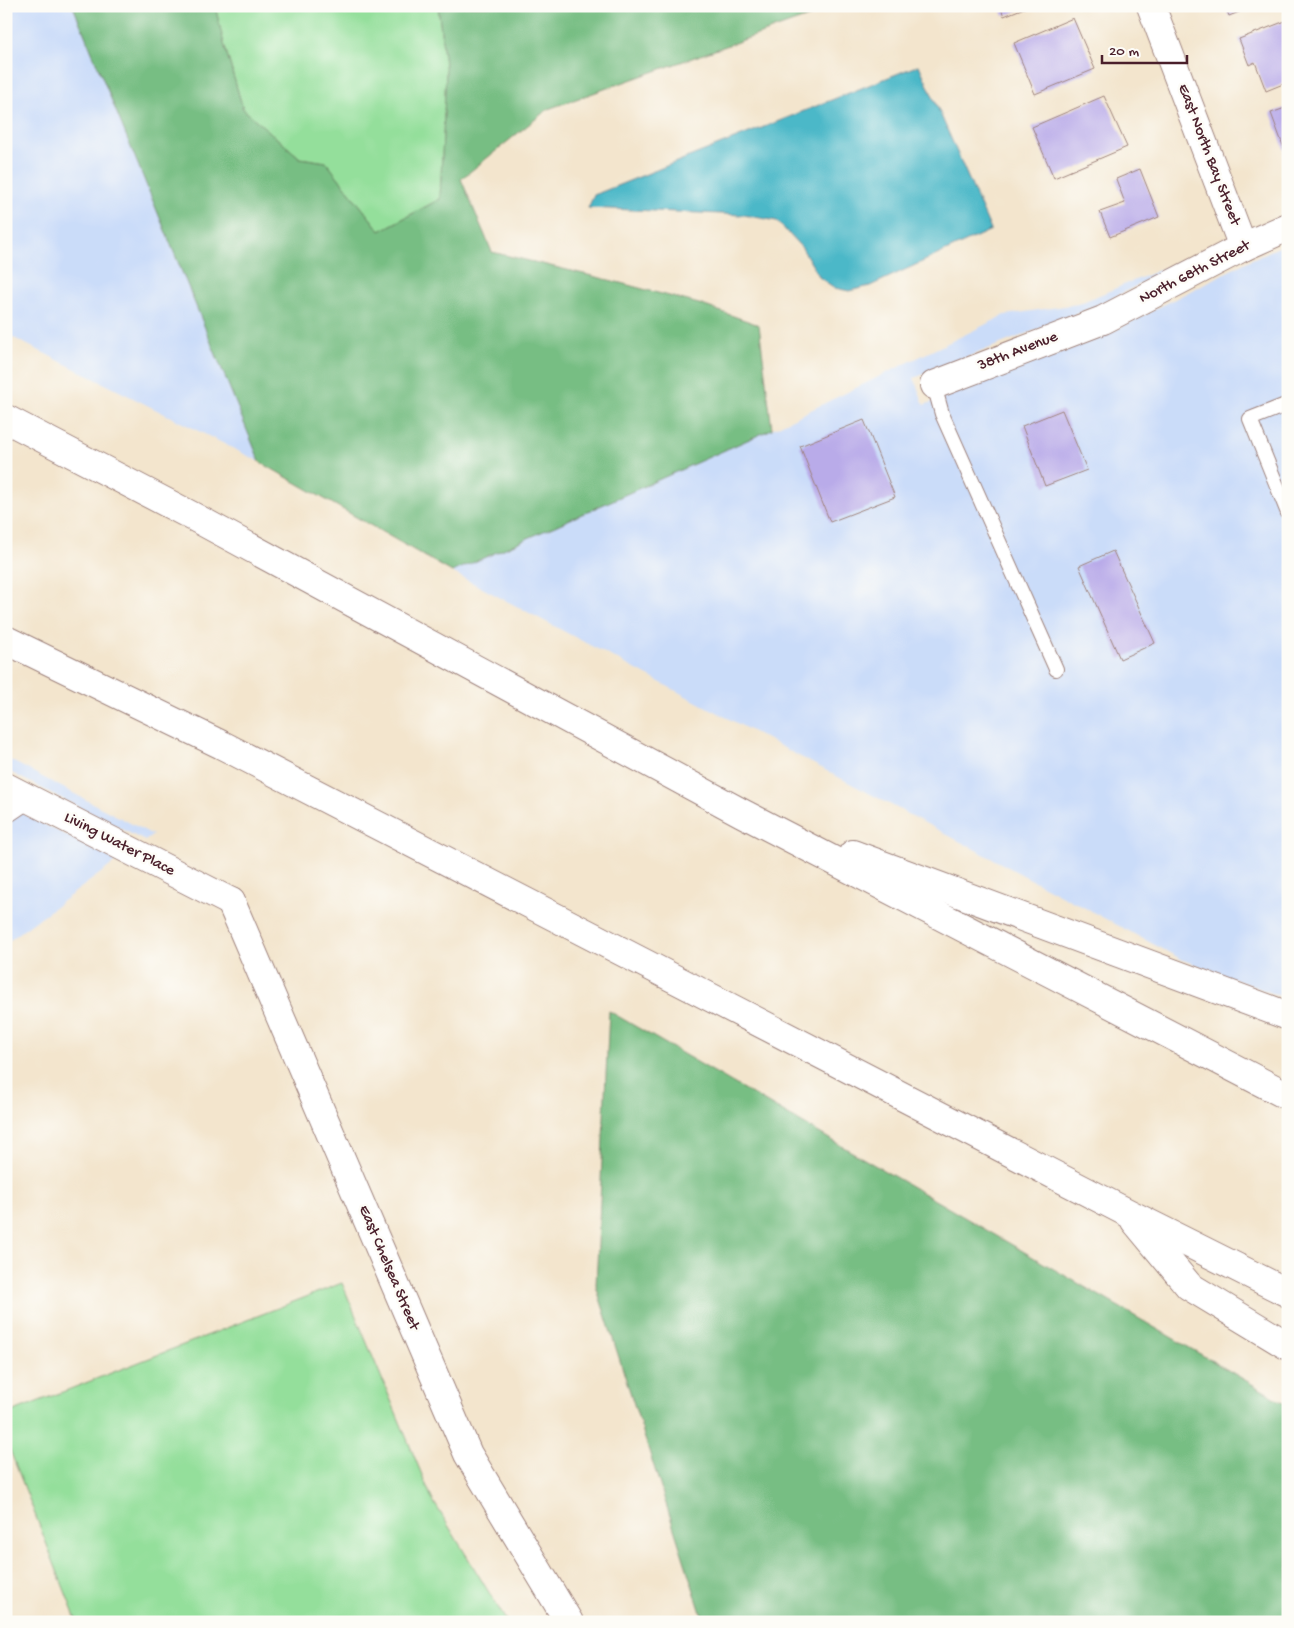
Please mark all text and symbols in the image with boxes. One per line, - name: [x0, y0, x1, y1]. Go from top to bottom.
- scale bar: [1102, 32, 1186, 64]
- text: 20 m: [1109, 43, 1139, 61]
- street label: East North Bay Street: [1172, 82, 1244, 230]
- street label: North 68th Street: [1136, 236, 1255, 309]
- street label: 38th Avenue: [974, 328, 1061, 376]
- street label: Living Water Place: [60, 809, 178, 881]
- street label: East Chelsea Street: [353, 1203, 423, 1335]

